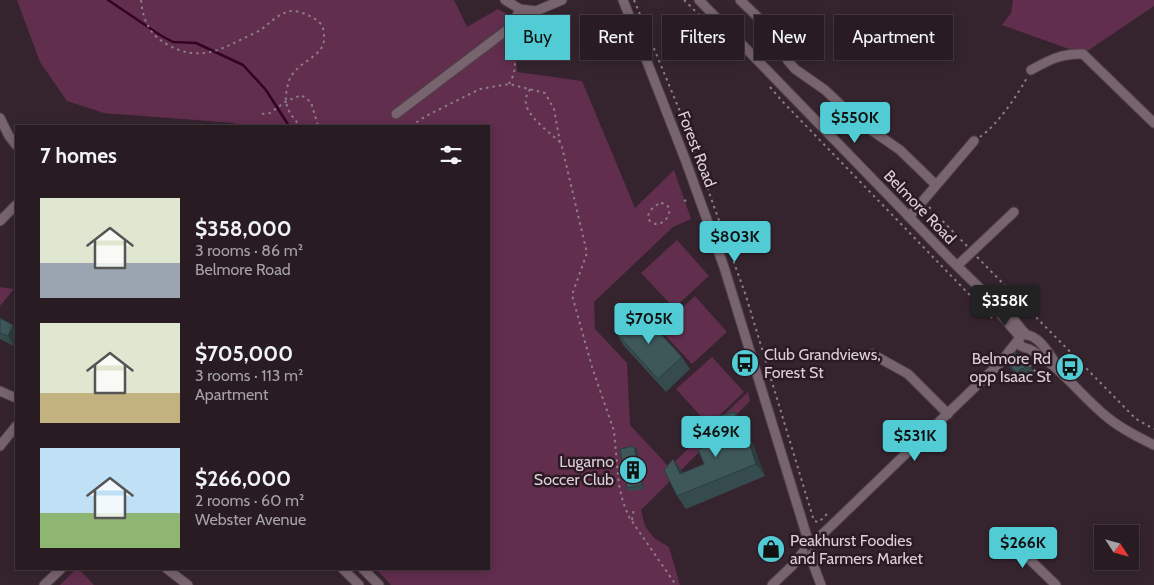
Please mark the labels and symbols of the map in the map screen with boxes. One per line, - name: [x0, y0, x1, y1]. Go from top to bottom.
- pin: $550K: [820, 102, 890, 144]
- street label: Forest Road: [674, 108, 720, 190]
- street label: Belmore Road: [880, 166, 960, 248]
- pin: $803K: [700, 220, 770, 263]
- pin: $358K: [970, 284, 1040, 327]
- pin: $705K: [614, 302, 684, 345]
- place label: Club Grandviews, Forest St: [764, 345, 881, 382]
- bus stop icon: Club Grandviews, Forest St: [730, 348, 760, 378]
- place label: Belmore Rd opp Isaac St: [970, 349, 1052, 386]
- bus stop icon: Belmore Rd opp Isaac St: [1055, 352, 1085, 382]
- pin: $469K: [681, 416, 751, 458]
- pin: $531K: [880, 420, 950, 462]
- place label: Lugarno Soccer Club: [534, 452, 614, 489]
- building icon: Lugarno Soccer Club: [618, 455, 648, 485]
- north arrow: [1094, 525, 1139, 570]
- pin: $266K: [988, 526, 1058, 569]
- place label: Peakhurst Foodies and Farmers Market: [790, 531, 923, 568]
- shop icon: Peakhurst Foodies and Farmers Market: [756, 534, 786, 564]

